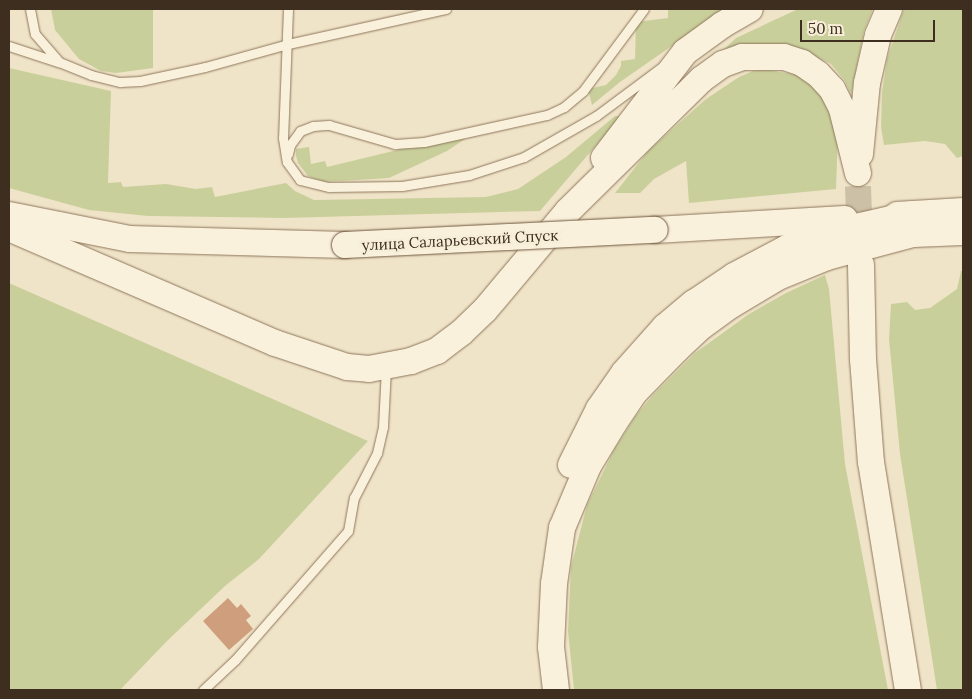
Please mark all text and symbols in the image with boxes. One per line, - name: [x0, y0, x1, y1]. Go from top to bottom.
- scale bar: [802, 10, 937, 42]
- text: 50 m: [808, 19, 843, 38]
- street label: улица Саларьевский Спуск: [361, 226, 559, 254]

